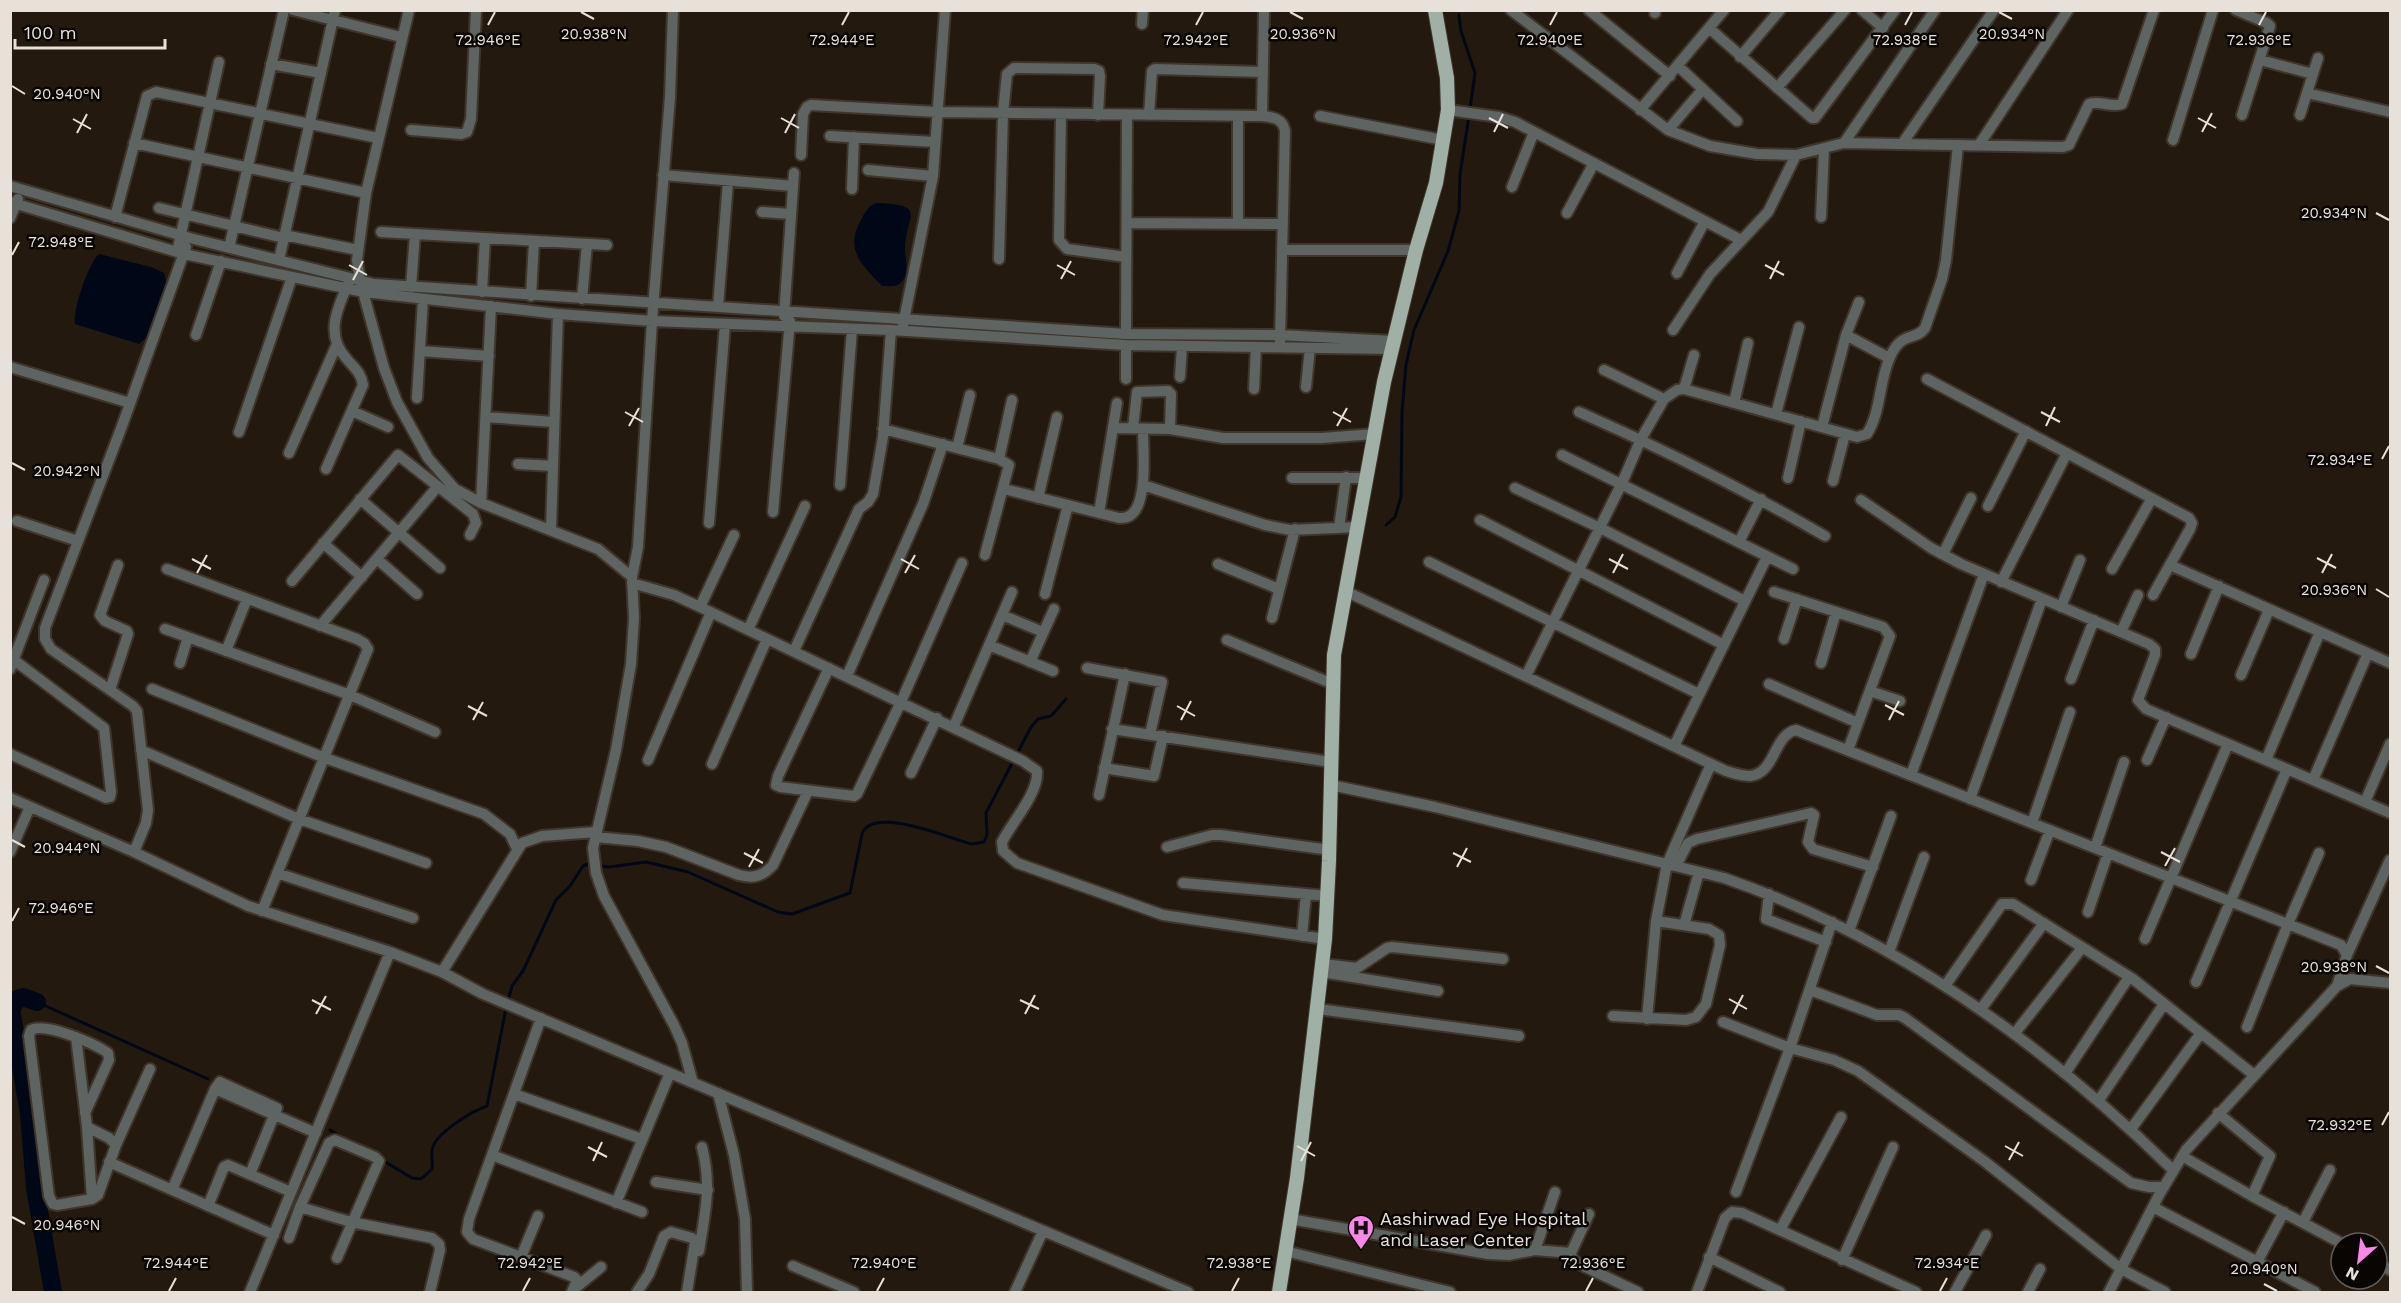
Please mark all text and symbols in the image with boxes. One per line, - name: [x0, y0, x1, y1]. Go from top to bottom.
- scale bar: [15, 12, 165, 50]
- text: 100 m: [24, 22, 77, 43]
- text: 20.938°N: [561, 25, 627, 43]
- text: 20.936°N: [1270, 25, 1336, 43]
- text: 20.934°N: [1979, 25, 2045, 43]
- text: 72.946°E: [455, 31, 521, 49]
- text: 72.944°E: [809, 31, 875, 49]
- text: 72.942°E: [1164, 31, 1228, 49]
- text: 72.940°E: [1517, 31, 1583, 49]
- text: 72.938°E: [1873, 31, 1937, 49]
- text: 72.936°E: [2227, 31, 2291, 49]
- text: 20.940°N: [33, 85, 101, 103]
- text: 20.934°N: [2301, 204, 2367, 222]
- text: 72.948°E: [28, 233, 94, 251]
- text: 72.934°E: [2308, 451, 2372, 469]
- text: 20.942°N: [34, 462, 100, 480]
- text: 20.936°N: [2301, 581, 2367, 599]
- text: 20.944°N: [33, 839, 101, 857]
- text: 72.946°E: [28, 899, 94, 917]
- text: 20.938°N: [2301, 958, 2367, 976]
- text: 72.932°E: [2308, 1116, 2372, 1134]
- place label: Aashirwad Eye Hospital and Laser Center: [1380, 1208, 1587, 1250]
- hospital icon: Aashirwad Eye Hospital and Laser Center: [1346, 1213, 1376, 1251]
- text: 20.946°N: [33, 1216, 101, 1234]
- north arrow: [2329, 1231, 2389, 1291]
- text: 72.944°E: [143, 1254, 209, 1272]
- text: 72.942°E: [498, 1254, 562, 1272]
- text: 72.940°E: [851, 1254, 917, 1272]
- text: 72.938°E: [1207, 1254, 1271, 1272]
- text: 72.936°E: [1561, 1254, 1625, 1272]
- text: 72.934°E: [1915, 1254, 1979, 1272]
- text: 20.940°N: [2230, 1260, 2298, 1278]
- text: N: [2342, 1263, 2362, 1285]

